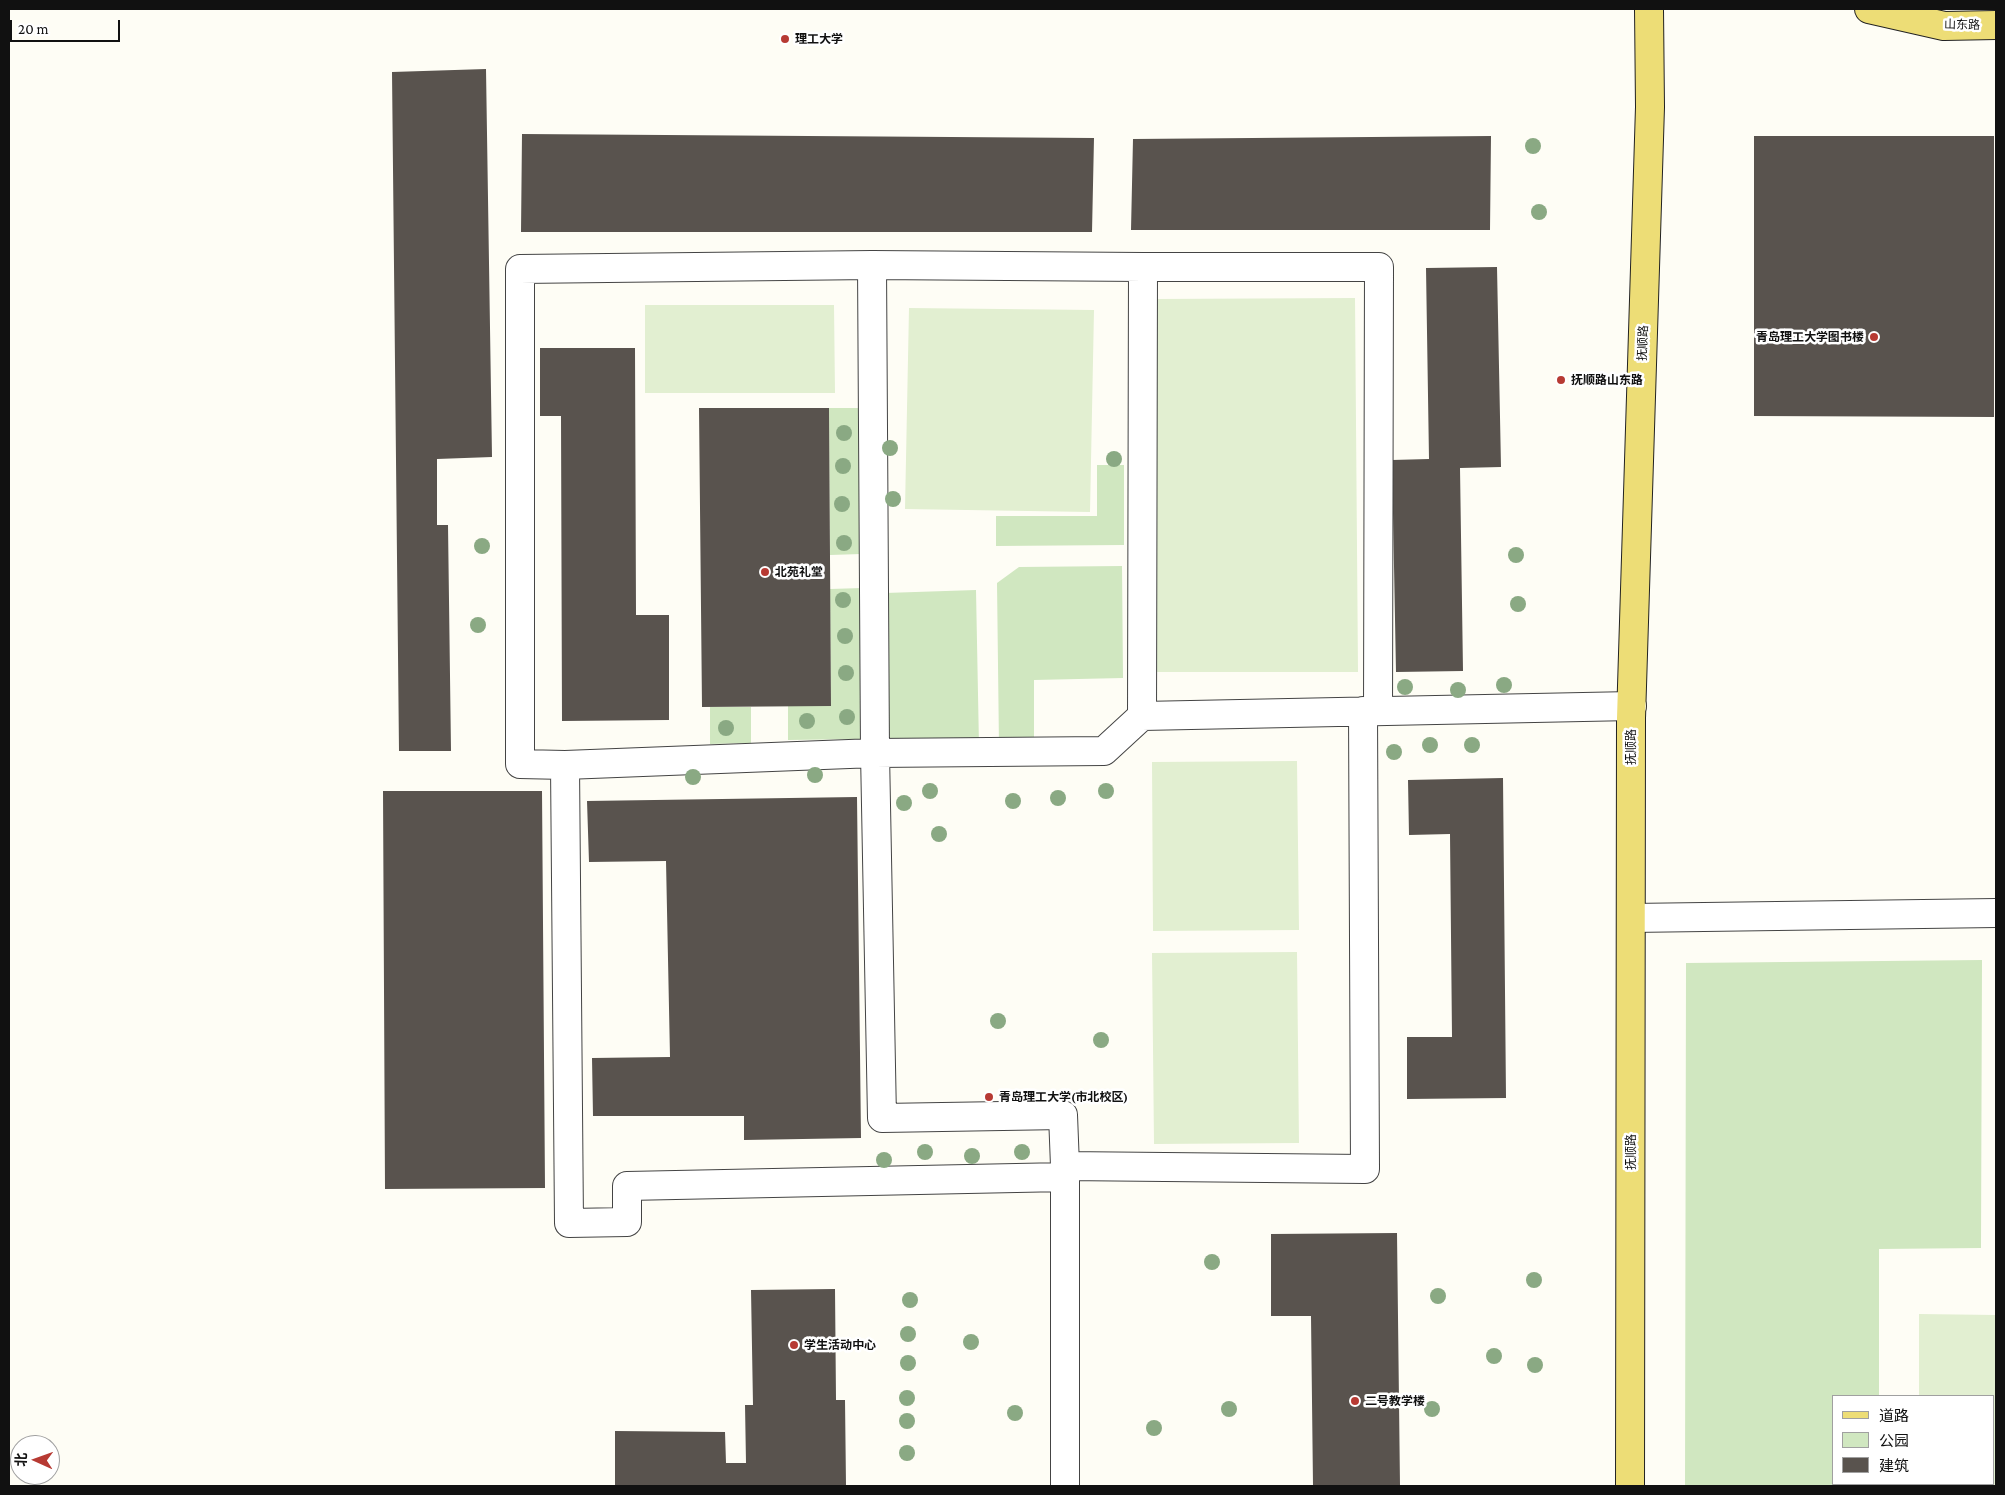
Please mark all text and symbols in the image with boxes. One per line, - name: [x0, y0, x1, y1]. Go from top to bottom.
- scale bar: [12, 10, 122, 42]
- street label: 山东路: [1944, 17, 1980, 33]
- text: 20 m: [18, 21, 49, 37]
- place label: 理工大学: [795, 32, 843, 46]
- marker: 理工大学: [779, 33, 791, 45]
- street label: 抚顺路: [1635, 325, 1651, 361]
- place label: 青岛理工大学图书楼: [1756, 330, 1864, 344]
- marker: 青岛理工大学图书楼: [1868, 331, 1880, 343]
- place label: 抚顺路山东路: [1571, 373, 1643, 387]
- marker: 抚顺路山东路: [1555, 374, 1567, 386]
- place label: 北苑礼堂: [775, 565, 823, 579]
- marker: 北苑礼堂: [759, 566, 771, 578]
- street label: 抚顺路: [1624, 729, 1638, 765]
- place label: 青岛理工大学(市北校区): [999, 1090, 1128, 1104]
- marker: 青岛理工大学(市北校区): [983, 1091, 995, 1103]
- street label: 抚顺路: [1624, 1134, 1638, 1170]
- place label: 学生活动中心: [804, 1338, 876, 1352]
- marker: 学生活动中心: [788, 1339, 800, 1351]
- place label: 二号教学楼: [1365, 1394, 1425, 1408]
- marker: 二号教学楼: [1349, 1395, 1361, 1407]
- legend: [1832, 1395, 1995, 1485]
- text: 道路: [1879, 1408, 1909, 1424]
- text: 公园: [1879, 1433, 1909, 1449]
- north arrow: [10, 1435, 60, 1485]
- text: 北: [13, 1452, 29, 1467]
- text: 建筑: [1879, 1458, 1909, 1474]

